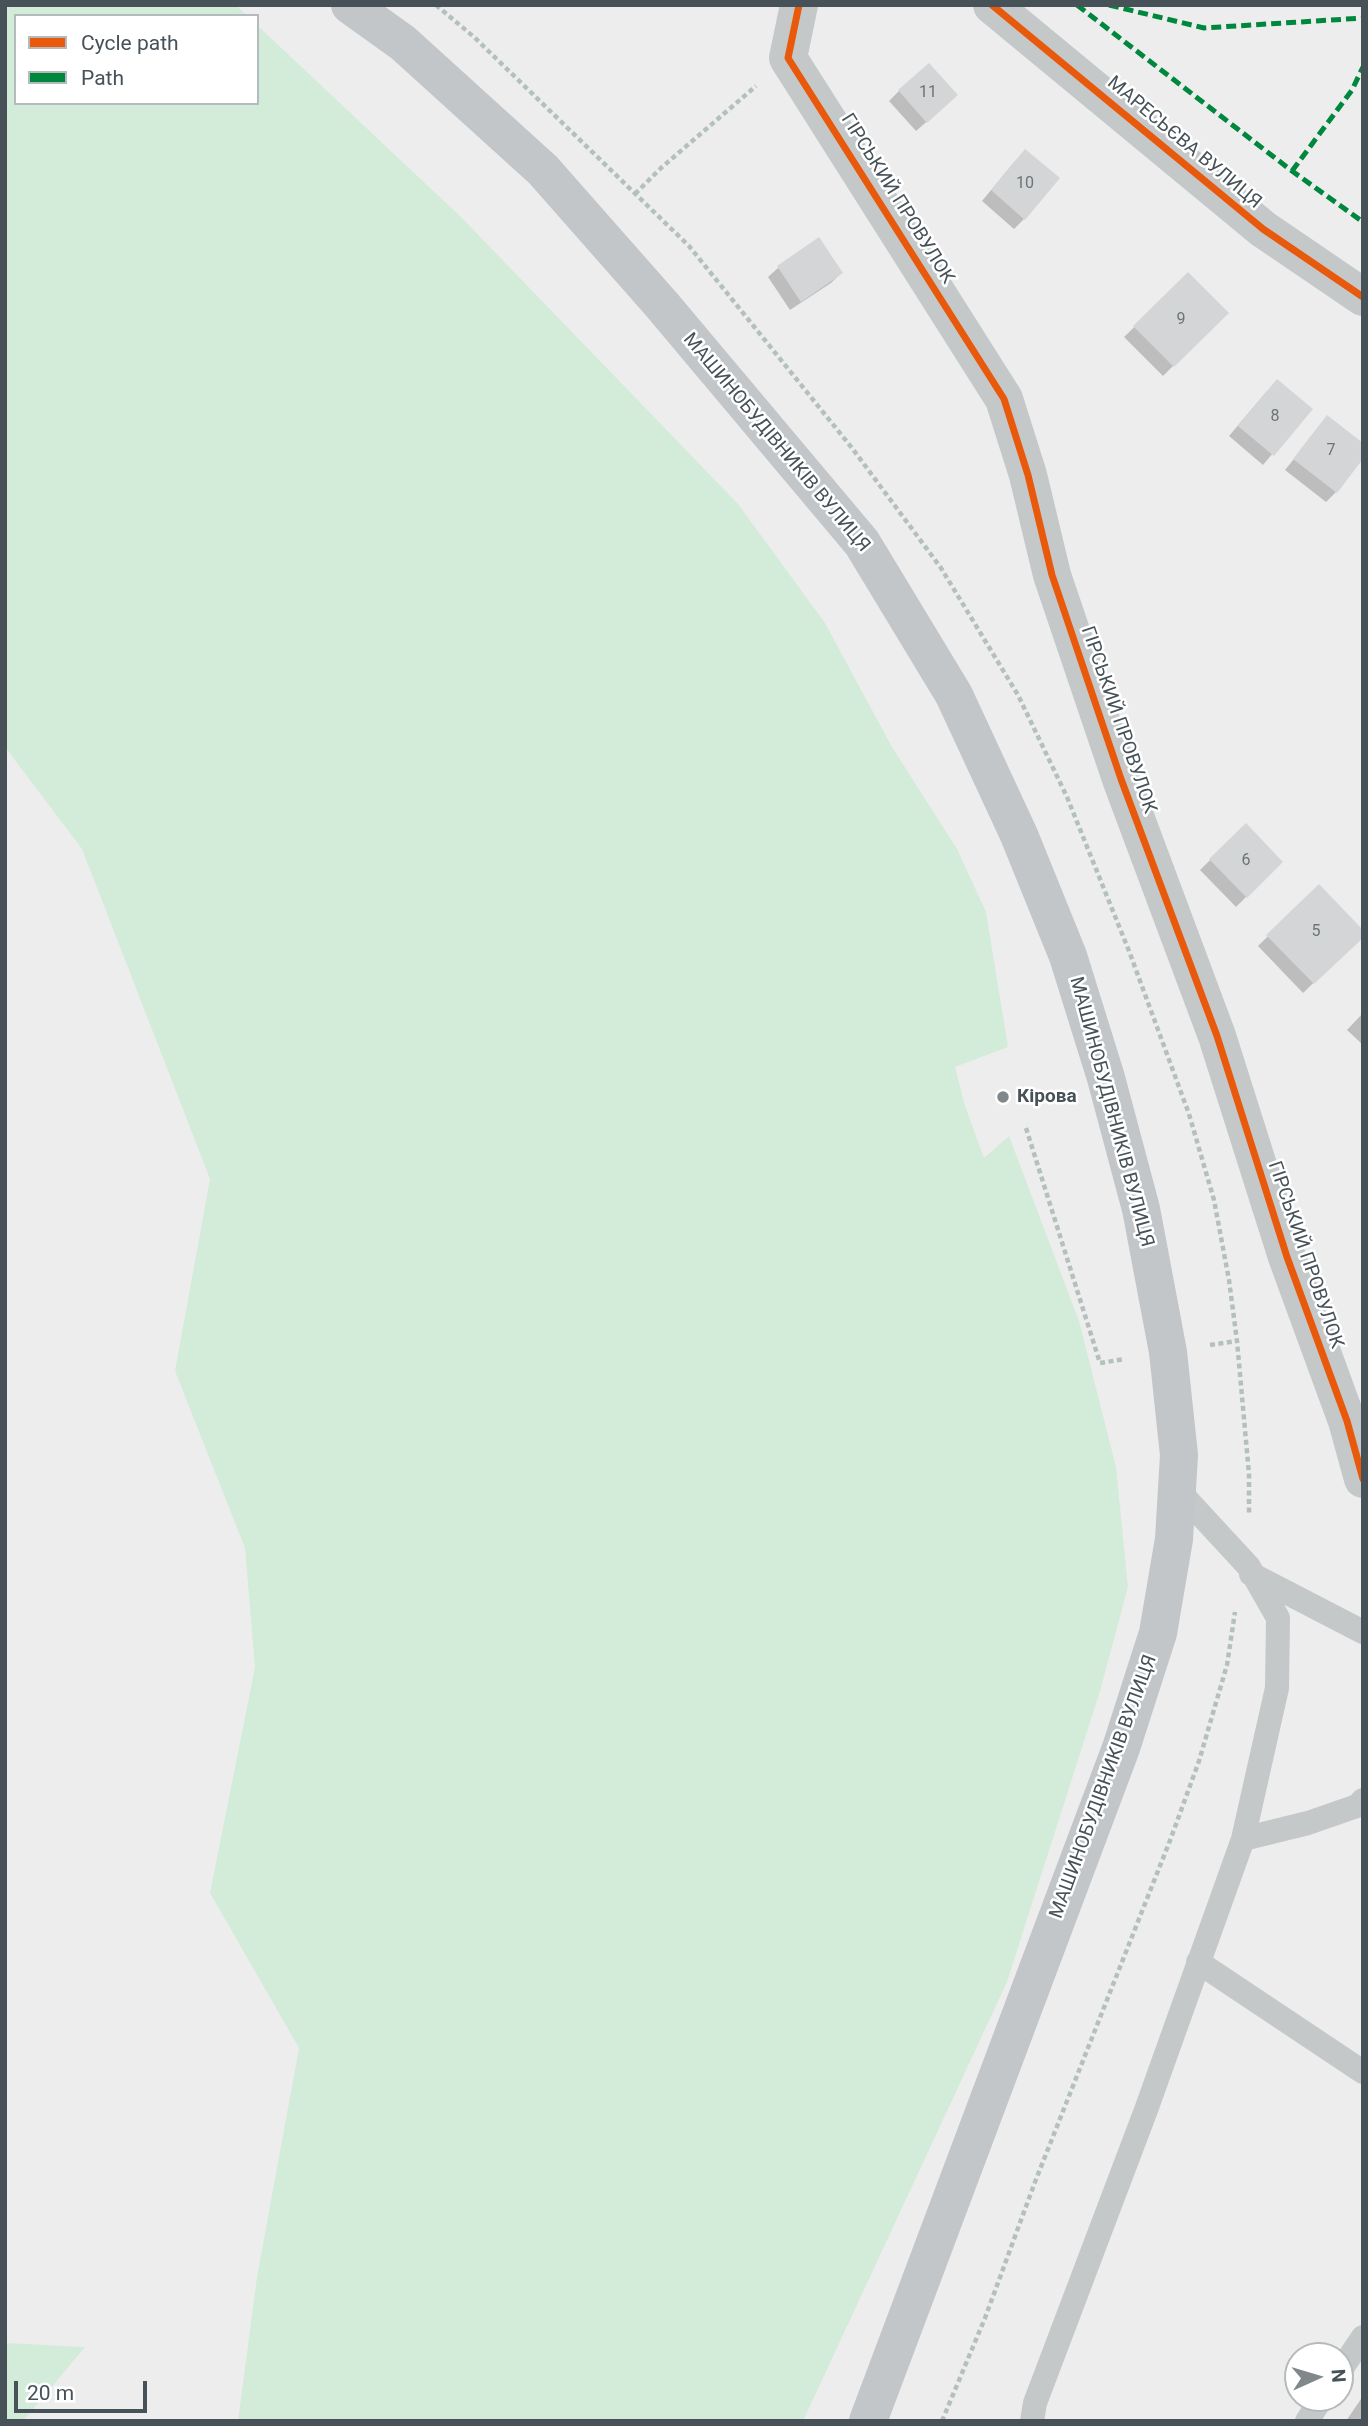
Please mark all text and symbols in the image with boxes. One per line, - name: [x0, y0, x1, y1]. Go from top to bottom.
- legend: [14, 14, 259, 105]
- text: Cycle path: [81, 31, 179, 55]
- text: Path: [81, 66, 124, 90]
- street label: МАРЕСЬЄВА ВУЛИЦЯ: [1102, 72, 1266, 214]
- house number: 11: [919, 83, 937, 103]
- street label: ГІРСЬКИЙ ПРОВУЛОК: [835, 110, 959, 288]
- house number: 10: [1016, 174, 1034, 194]
- house number: 9: [1177, 310, 1185, 330]
- street label: МАШИНОБУДІВНИКІВ ВУЛИЦЯ: [678, 329, 874, 557]
- house number: 8: [1271, 407, 1279, 427]
- house number: 7: [1327, 441, 1335, 461]
- street label: ГІРСЬКИЙ ПРОВУЛОК: [1075, 623, 1161, 817]
- house number: 6: [1242, 851, 1250, 871]
- house number: 5: [1312, 922, 1320, 942]
- street label: МАШИНОБУДІВНИКІВ ВУЛИЦЯ: [1064, 974, 1158, 1250]
- place label: Кірова: [1017, 1086, 1077, 1108]
- marker: Кірова: [995, 1089, 1011, 1105]
- street label: ГІРСЬКИЙ ПРОВУЛОК: [1262, 1158, 1348, 1352]
- street label: МАШИНОБУДІВНИКІВ ВУЛИЦЯ: [1046, 1652, 1162, 1922]
- north arrow: [1284, 2342, 1354, 2412]
- scale bar: [18, 2366, 150, 2410]
- text: N: [1327, 2368, 1350, 2383]
- text: 20 m: [27, 2381, 74, 2405]

